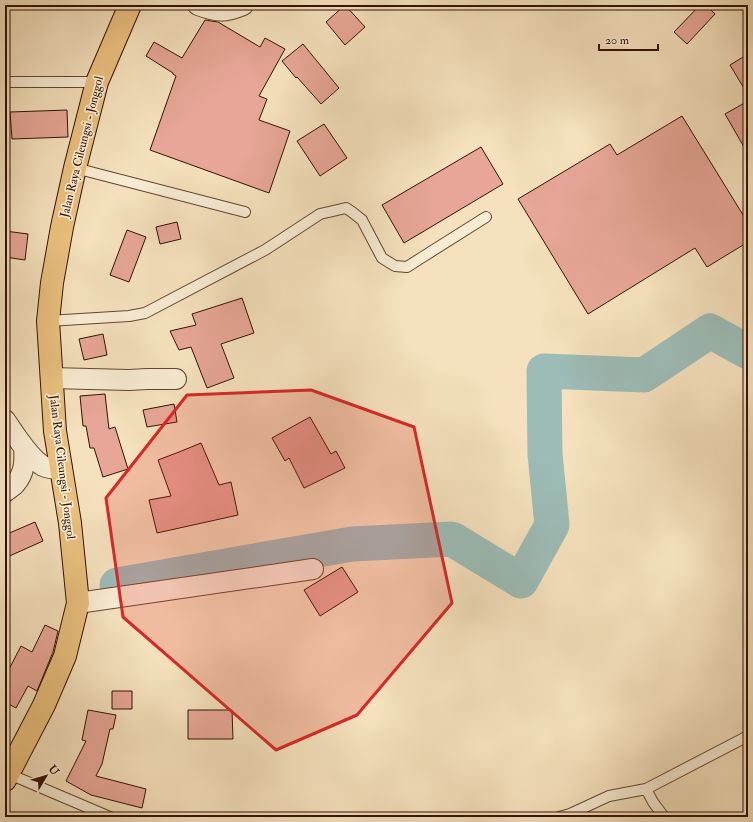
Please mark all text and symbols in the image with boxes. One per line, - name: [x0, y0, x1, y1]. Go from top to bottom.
- scale bar: [599, 26, 658, 52]
- text: 20 m: [605, 33, 630, 48]
- street label: Jalan Raya Cileungsi - Jonggol: [57, 75, 107, 220]
- street label: Jalan Raya Cileungsi - Jonggol: [46, 393, 78, 540]
- north arrow: [26, 756, 66, 796]
- text: U: [46, 763, 62, 778]

